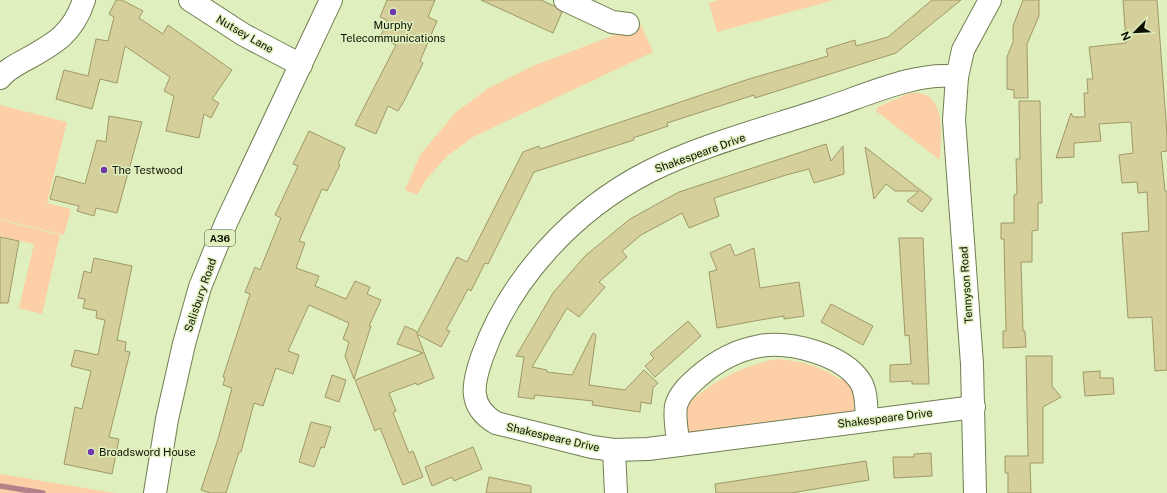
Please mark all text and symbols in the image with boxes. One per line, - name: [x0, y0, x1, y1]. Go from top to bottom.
- marker: Murphy Telecommunications: [388, 7, 398, 17]
- north arrow: [1115, 12, 1155, 52]
- street label: Nutsey Lane: [214, 13, 276, 55]
- place label: Murphy Telecommunications: [341, 19, 446, 44]
- text: N: [1119, 30, 1133, 42]
- street label: Shakespeare Drive: [653, 131, 747, 175]
- place label: The Testwood: [112, 164, 183, 176]
- marker: The Testwood: [99, 165, 109, 175]
- road number: A36: [205, 230, 235, 246]
- street label: Tennyson Road: [957, 246, 975, 324]
- street label: Salisbury Road: [182, 257, 218, 333]
- street label: Shakespeare Drive: [837, 406, 933, 430]
- street label: Shakespeare Drive: [505, 420, 601, 454]
- place label: Broadsword House: [99, 446, 196, 458]
- marker: Broadsword House: [86, 447, 96, 457]

